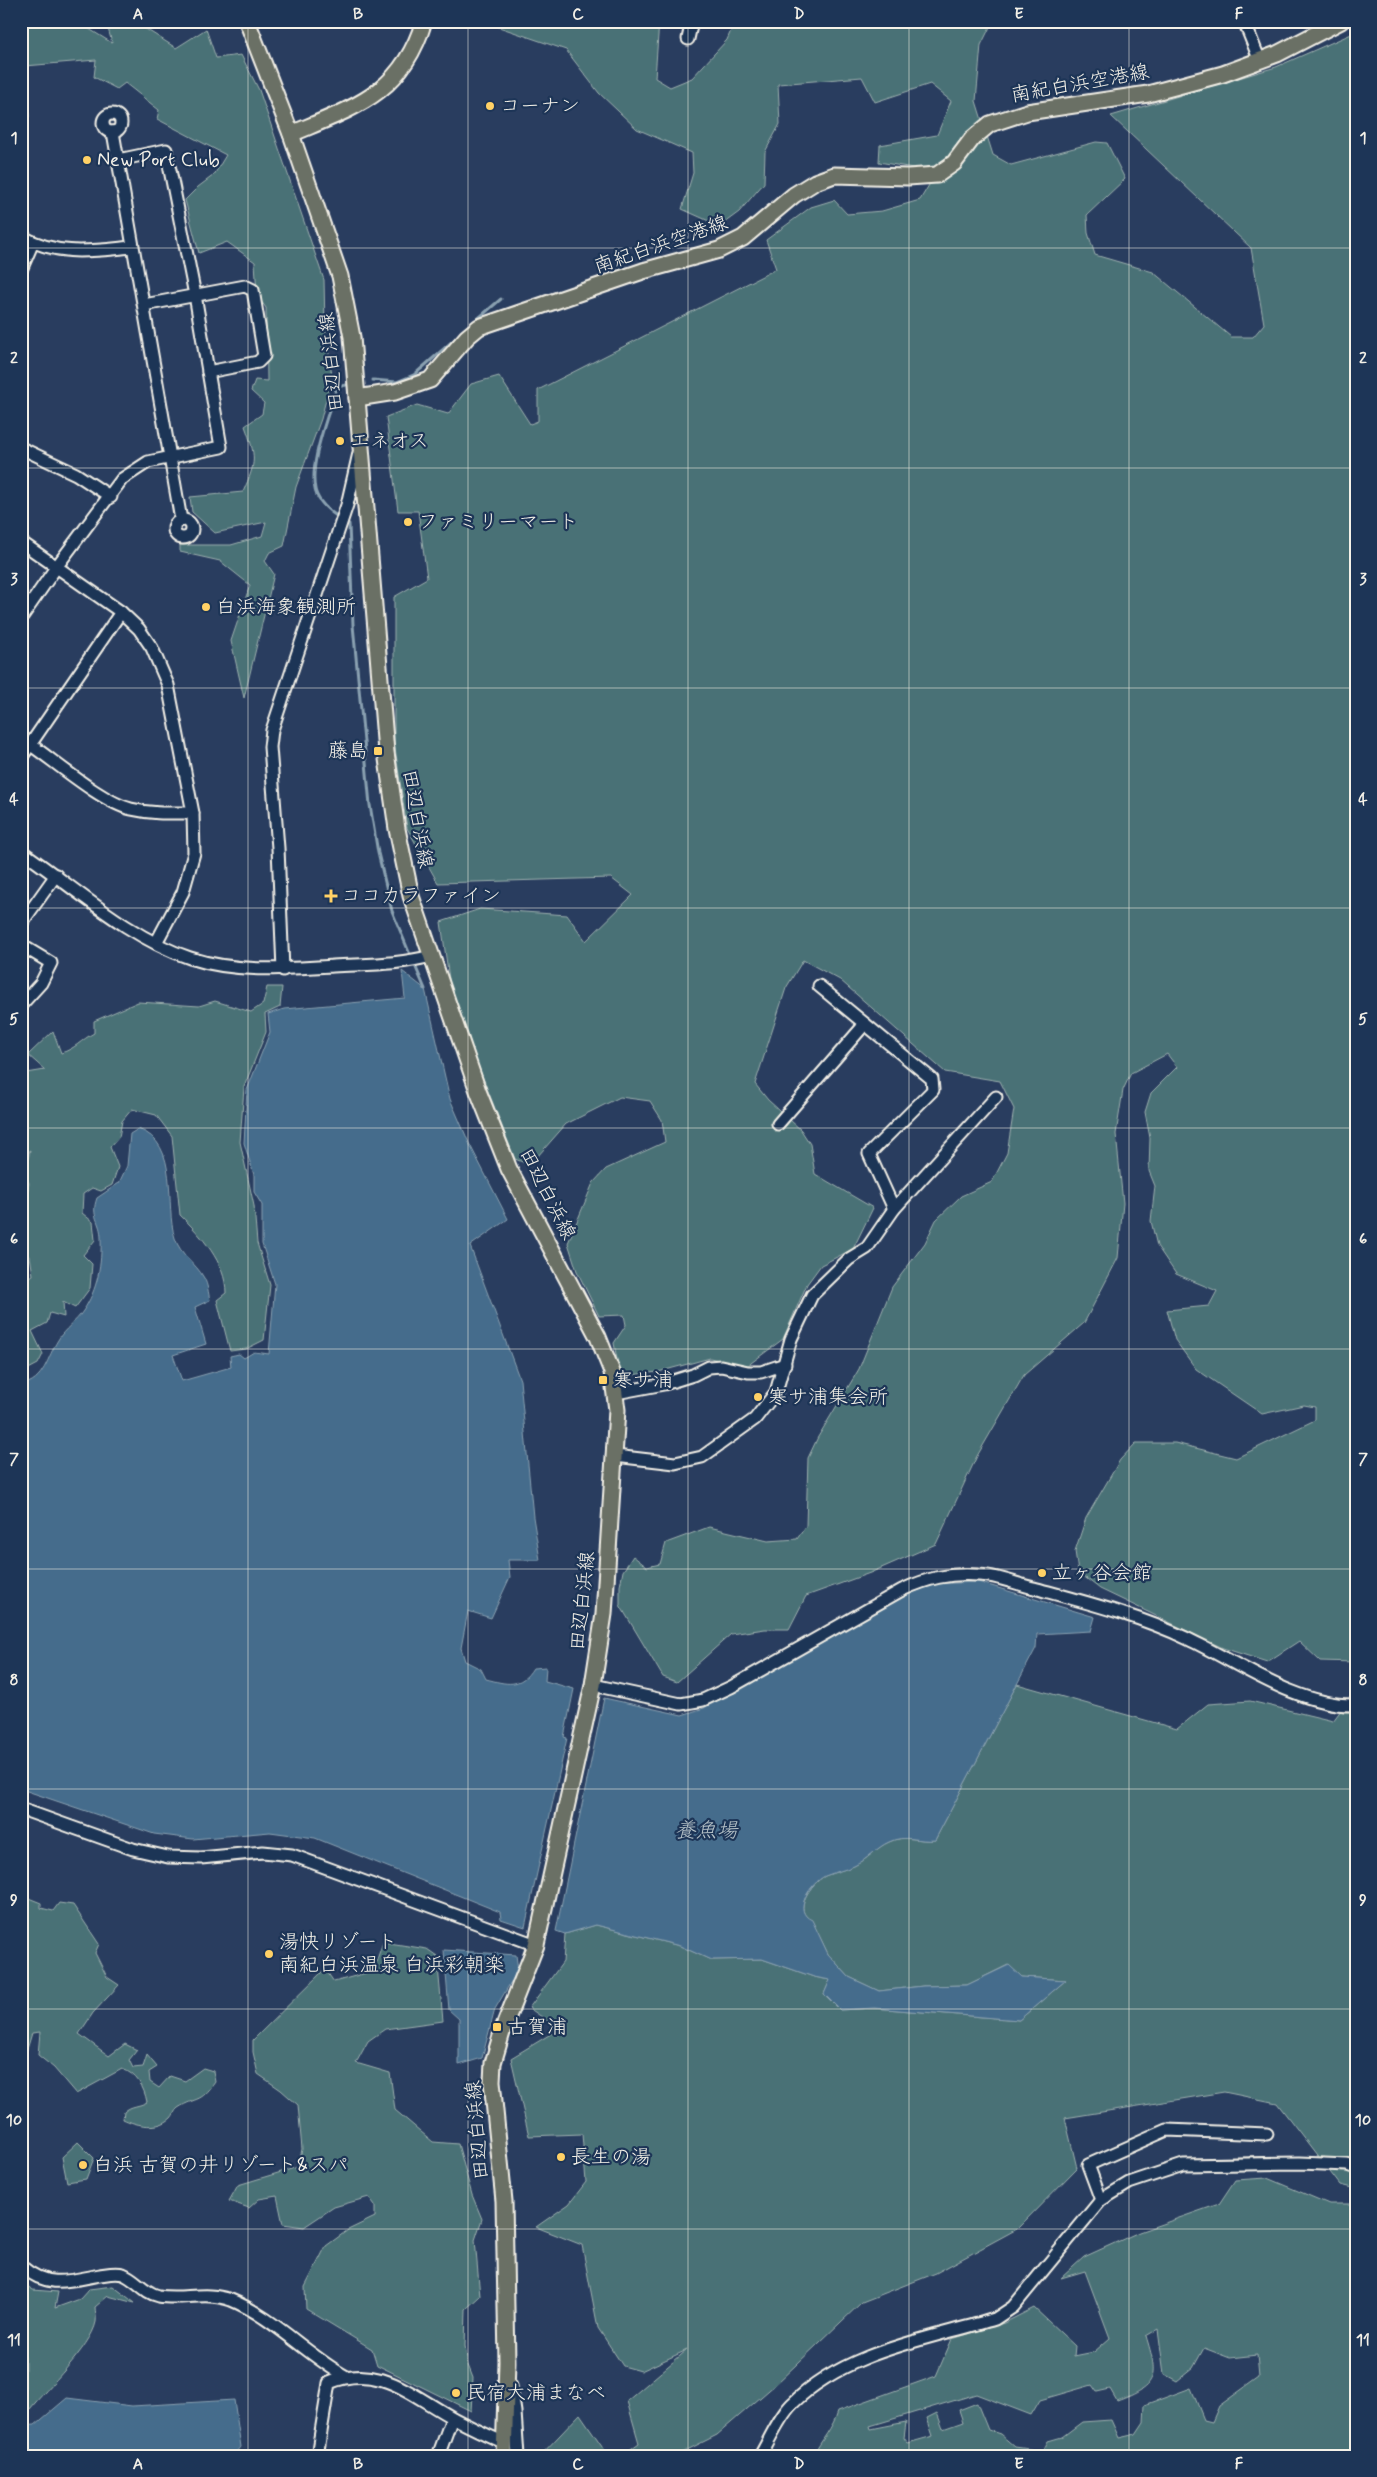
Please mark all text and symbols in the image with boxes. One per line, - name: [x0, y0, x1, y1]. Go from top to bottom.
- text: A: [133, 4, 143, 25]
- text: B: [353, 4, 363, 25]
- text: C: [572, 4, 584, 25]
- text: D: [793, 4, 805, 25]
- text: E: [1014, 4, 1024, 25]
- text: F: [1235, 4, 1244, 25]
- street label: 南紀白浜空港線: [1009, 59, 1151, 109]
- place label: コーナン: [500, 93, 580, 120]
- marker: コーナン: [484, 100, 496, 112]
- text: 1: [10, 128, 18, 149]
- text: 1: [1359, 128, 1367, 149]
- place label: New Port Club: [97, 147, 220, 174]
- marker: New Port Club: [81, 154, 93, 166]
- street label: 南紀白浜空港線: [590, 209, 732, 281]
- street label: 田辺白浜線: [313, 311, 351, 413]
- text: 2: [10, 348, 18, 369]
- text: 2: [1359, 348, 1367, 369]
- place label: エネオス: [350, 428, 429, 455]
- marker: エネオス: [334, 435, 346, 447]
- place label: ファミリーマート: [418, 509, 578, 536]
- marker: ファミリーマート: [402, 516, 414, 528]
- text: 3: [10, 569, 18, 590]
- text: 3: [1359, 569, 1367, 590]
- place label: 白浜海象観測所: [216, 594, 356, 621]
- marker: 白浜海象観測所: [200, 601, 212, 613]
- place label: 藤島: [328, 738, 368, 765]
- marker: 藤島: [372, 745, 384, 757]
- street label: 田辺白浜線: [395, 767, 439, 871]
- text: 4: [9, 789, 19, 810]
- text: 4: [1358, 789, 1368, 810]
- place label: ココカラファイン: [341, 883, 501, 910]
- marker: ココカラファイン: [325, 890, 337, 902]
- text: 5: [9, 1009, 19, 1030]
- text: 5: [1358, 1009, 1368, 1030]
- street label: 田辺白浜線: [512, 1143, 582, 1245]
- text: 6: [10, 1229, 18, 1250]
- text: 6: [1359, 1229, 1367, 1250]
- place label: 寒サ浦: [613, 1367, 673, 1394]
- marker: 寒サ浦: [597, 1374, 609, 1386]
- place label: 寒サ浦集会所: [768, 1384, 888, 1411]
- marker: 寒サ浦集会所: [752, 1391, 764, 1403]
- text: 7: [9, 1449, 19, 1470]
- text: 7: [1358, 1449, 1368, 1470]
- street label: 田辺白浜線: [564, 1550, 602, 1652]
- place label: 立ヶ谷会館: [1052, 1560, 1152, 1587]
- marker: 立ヶ谷会館: [1036, 1567, 1048, 1579]
- text: 8: [9, 1670, 19, 1691]
- text: 8: [1358, 1670, 1368, 1691]
- water label: 養魚場: [675, 1817, 739, 1845]
- text: 9: [10, 1890, 18, 1911]
- text: 9: [1359, 1890, 1367, 1911]
- place label: 湯快リゾート 南紀白浜温泉 白浜彩朝楽: [279, 1929, 504, 1979]
- marker: 湯快リゾート 南紀白浜温泉 白浜彩朝楽: [263, 1948, 275, 1960]
- place label: 古賀浦: [507, 2014, 567, 2041]
- marker: 古賀浦: [491, 2021, 503, 2033]
- street label: 田辺白浜線: [460, 2079, 496, 2181]
- text: 10: [6, 2110, 22, 2131]
- text: 10: [1355, 2110, 1371, 2131]
- place label: 長生の湯: [571, 2144, 651, 2171]
- marker: 長生の湯: [555, 2151, 567, 2163]
- place label: 白浜 古賀の井リゾート&スパ: [93, 2152, 348, 2179]
- marker: 白浜 古賀の井リゾート&スパ: [77, 2159, 89, 2171]
- text: 11: [7, 2330, 21, 2351]
- text: 11: [1356, 2330, 1370, 2351]
- place label: 民宿大浦まなべ: [466, 2380, 606, 2407]
- marker: 民宿大浦まなべ: [450, 2387, 462, 2399]
- text: A: [133, 2454, 143, 2475]
- text: B: [353, 2454, 363, 2475]
- text: C: [572, 2454, 584, 2475]
- text: D: [793, 2454, 805, 2475]
- text: E: [1014, 2454, 1024, 2475]
- text: F: [1235, 2454, 1244, 2475]

